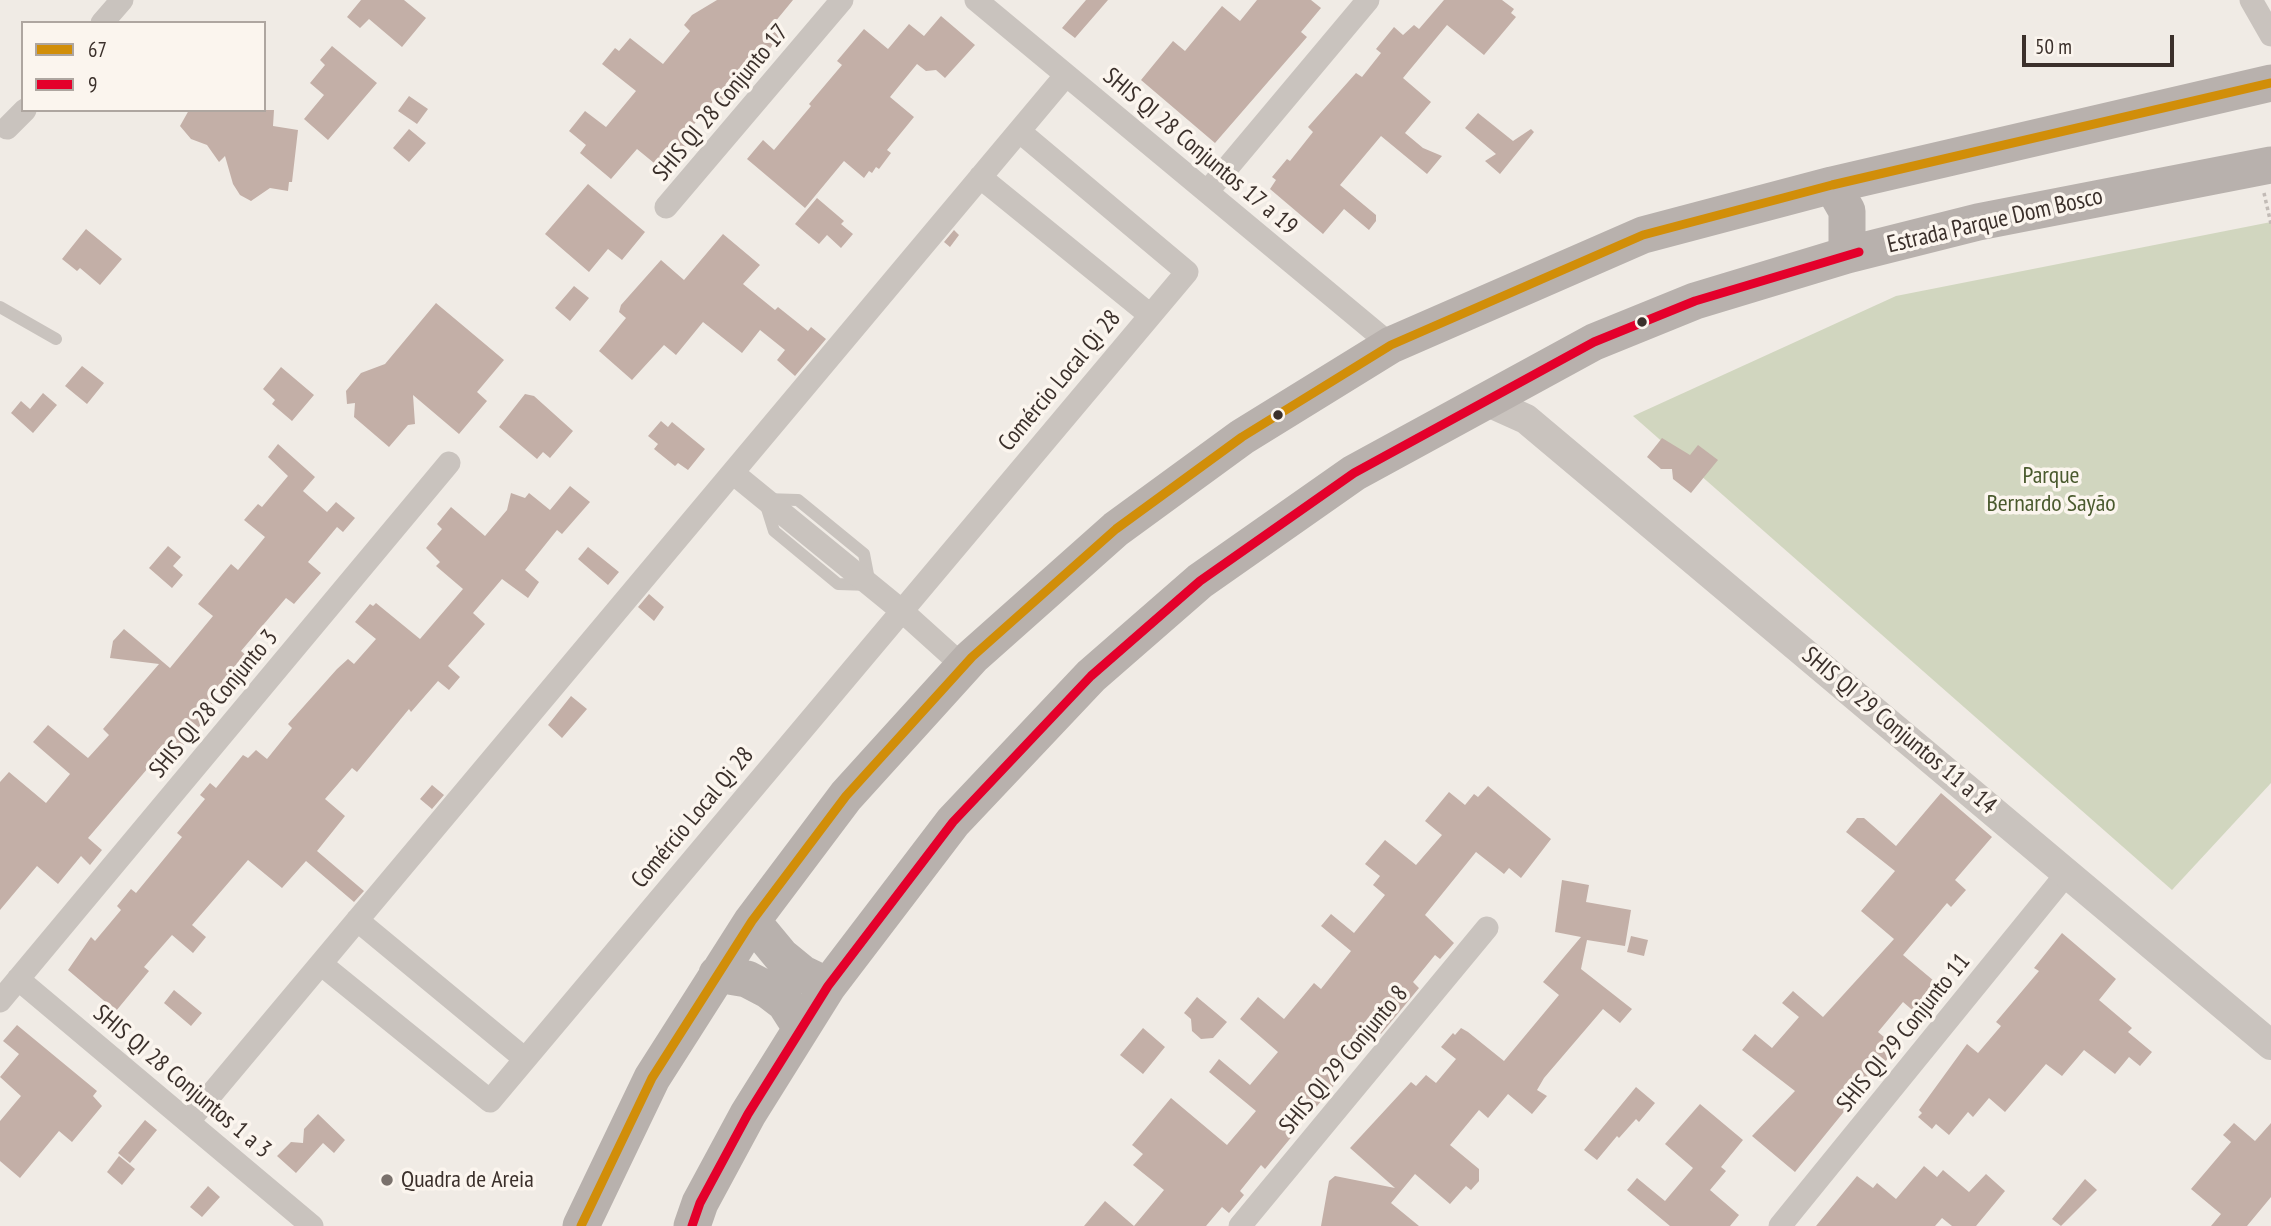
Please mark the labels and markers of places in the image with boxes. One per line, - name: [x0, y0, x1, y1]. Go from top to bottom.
- unlabelled marker: [1635, 315, 1649, 329]
- unlabelled marker: [1271, 408, 1285, 422]
- place label: Quadra de Areia: [401, 1166, 534, 1194]
- marker: Quadra de Areia: [379, 1172, 395, 1188]

